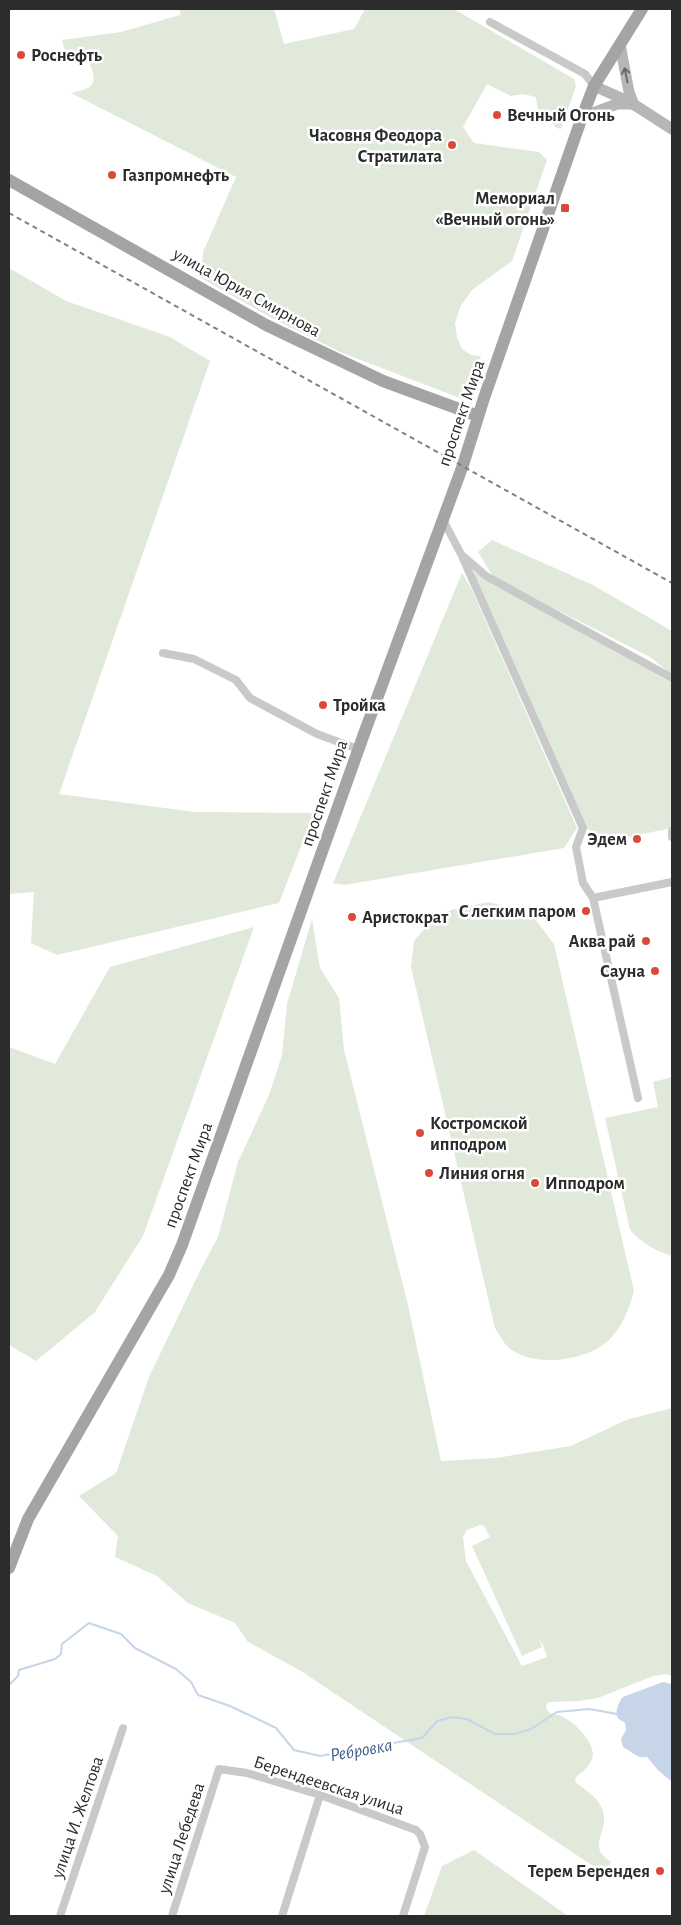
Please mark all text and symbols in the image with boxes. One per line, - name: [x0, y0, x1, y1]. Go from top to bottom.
- place label: Роснефть: [31, 47, 103, 65]
- marker: Роснефть: [15, 49, 27, 61]
- one-way arrow: [620, 67, 630, 83]
- place label: Вечный Огонь: [507, 107, 615, 125]
- marker: Вечный Огонь: [491, 109, 503, 121]
- place label: Часовня Феодора Стратилата: [309, 127, 442, 166]
- marker: Часовня Феодора Стратилата: [446, 139, 458, 151]
- place label: Газпромнефть: [122, 167, 230, 185]
- marker: Газпромнефть: [106, 169, 118, 181]
- place label: Мемориал «Вечный огонь»: [435, 190, 555, 229]
- marker: Мемориал «Вечный огонь»: [559, 202, 571, 214]
- street label: улица Юрия Смирнова: [169, 244, 323, 341]
- street label: проспект Мира: [435, 358, 489, 469]
- place label: Тройка: [333, 697, 386, 715]
- marker: Тройка: [317, 699, 329, 711]
- street label: проспект Мира: [298, 738, 352, 849]
- place label: Эдем: [587, 831, 627, 849]
- marker: Эдем: [631, 833, 643, 845]
- place label: С легким паром: [459, 903, 576, 921]
- marker: С легким паром: [580, 905, 592, 917]
- place label: Аристократ: [362, 909, 449, 927]
- marker: Аристократ: [346, 911, 358, 923]
- place label: Аква рай: [569, 933, 636, 951]
- marker: Аква рай: [640, 935, 652, 947]
- place label: Сауна: [600, 963, 645, 981]
- marker: Сауна: [649, 965, 661, 977]
- place label: Костромской ипподром: [430, 1115, 528, 1154]
- street label: проспект Мира: [161, 1120, 216, 1231]
- marker: Костромской ипподром: [414, 1127, 426, 1139]
- place label: Линия огня: [439, 1165, 525, 1183]
- marker: Линия огня: [423, 1167, 435, 1179]
- place label: Ипподром: [545, 1175, 625, 1193]
- marker: Ипподром: [529, 1177, 541, 1189]
- water label: Ребровка: [329, 1736, 394, 1765]
- street label: Берендеевская улица: [251, 1753, 406, 1819]
- street label: улица И. Желтова: [48, 1754, 107, 1882]
- street label: улица Лебедева: [154, 1780, 208, 1897]
- place label: Терем Берендея: [528, 1863, 650, 1881]
- marker: Терем Берендея: [654, 1865, 666, 1877]

